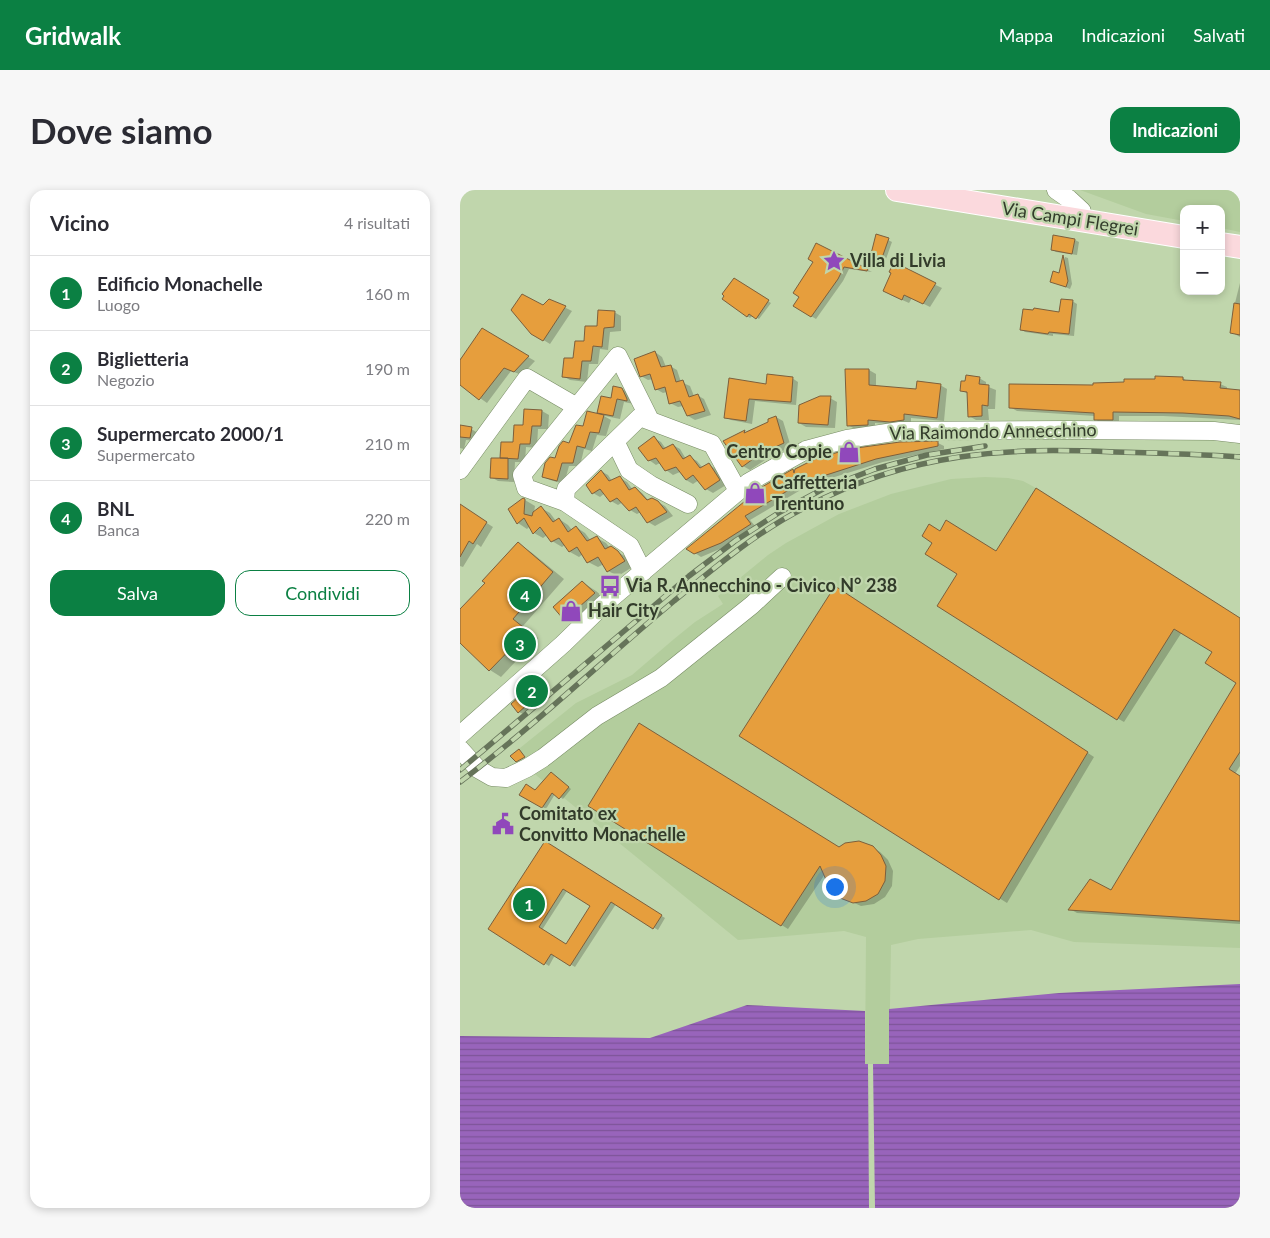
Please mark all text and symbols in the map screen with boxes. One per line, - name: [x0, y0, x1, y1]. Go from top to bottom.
- text: Gridwalk: [25, 21, 121, 50]
- text: Mappa: [999, 24, 1053, 46]
- text: Indicazioni: [1081, 24, 1165, 46]
- text: Salvati: [1193, 24, 1245, 46]
- button: Indicazioni: [1110, 107, 1240, 153]
- text: Dove siamo: [30, 109, 213, 151]
- street label: Via Campi Flegrei: [1000, 196, 1140, 240]
- map controls: [1180, 205, 1225, 295]
- button: +: [1180, 205, 1225, 250]
- text: Vicino: [50, 210, 109, 235]
- text: 4 risultati: [344, 213, 410, 232]
- place icon: Villa di Livia: [821, 248, 847, 274]
- place label: Villa di Livia: [849, 249, 946, 271]
- button: −: [1180, 250, 1225, 295]
- text: Edificio Monachelle: [97, 272, 263, 295]
- text: 1: [61, 284, 71, 303]
- text: 160 m: [365, 284, 410, 303]
- text: Luogo: [97, 295, 140, 314]
- text: Biglietteria: [97, 347, 189, 370]
- text: 2: [61, 359, 71, 378]
- text: 190 m: [365, 359, 410, 378]
- text: Negozio: [97, 370, 155, 389]
- street label: Via Raimondo Annecchino: [889, 418, 1097, 444]
- text: Supermercato 2000/1: [97, 422, 284, 445]
- text: 3: [61, 434, 71, 453]
- text: 210 m: [365, 434, 410, 453]
- shop icon: Centro Copie: [836, 439, 862, 465]
- place label: Centro Copie: [726, 440, 832, 462]
- text: Supermercato: [97, 445, 195, 464]
- place label: Caffetteria Trentuno: [772, 471, 857, 514]
- shop icon: Caffetteria Trentuno: [742, 480, 768, 506]
- text: BNL: [97, 497, 134, 520]
- text: 4: [61, 509, 71, 528]
- text: 220 m: [365, 509, 410, 528]
- text: Banca: [97, 520, 140, 539]
- button: Salva: [50, 570, 225, 616]
- button: Condividi: [235, 570, 410, 616]
- bus stop icon: Via R. Annecchino - Civico N° 238: [597, 573, 623, 599]
- place label: Via R. Annecchino - Civico N° 238: [625, 574, 897, 596]
- pin: 4: [509, 576, 541, 614]
- shop icon: Hair City: [558, 598, 584, 624]
- place label: Hair City: [588, 599, 659, 621]
- pin: 3: [504, 625, 536, 663]
- pin: 2: [516, 672, 548, 710]
- place label: Comitato ex Convitto Monachelle: [519, 802, 686, 845]
- public building icon: Comitato ex Convitto Monachelle: [490, 811, 516, 837]
- your location: [822, 874, 848, 900]
- pin: 1: [513, 885, 545, 923]

